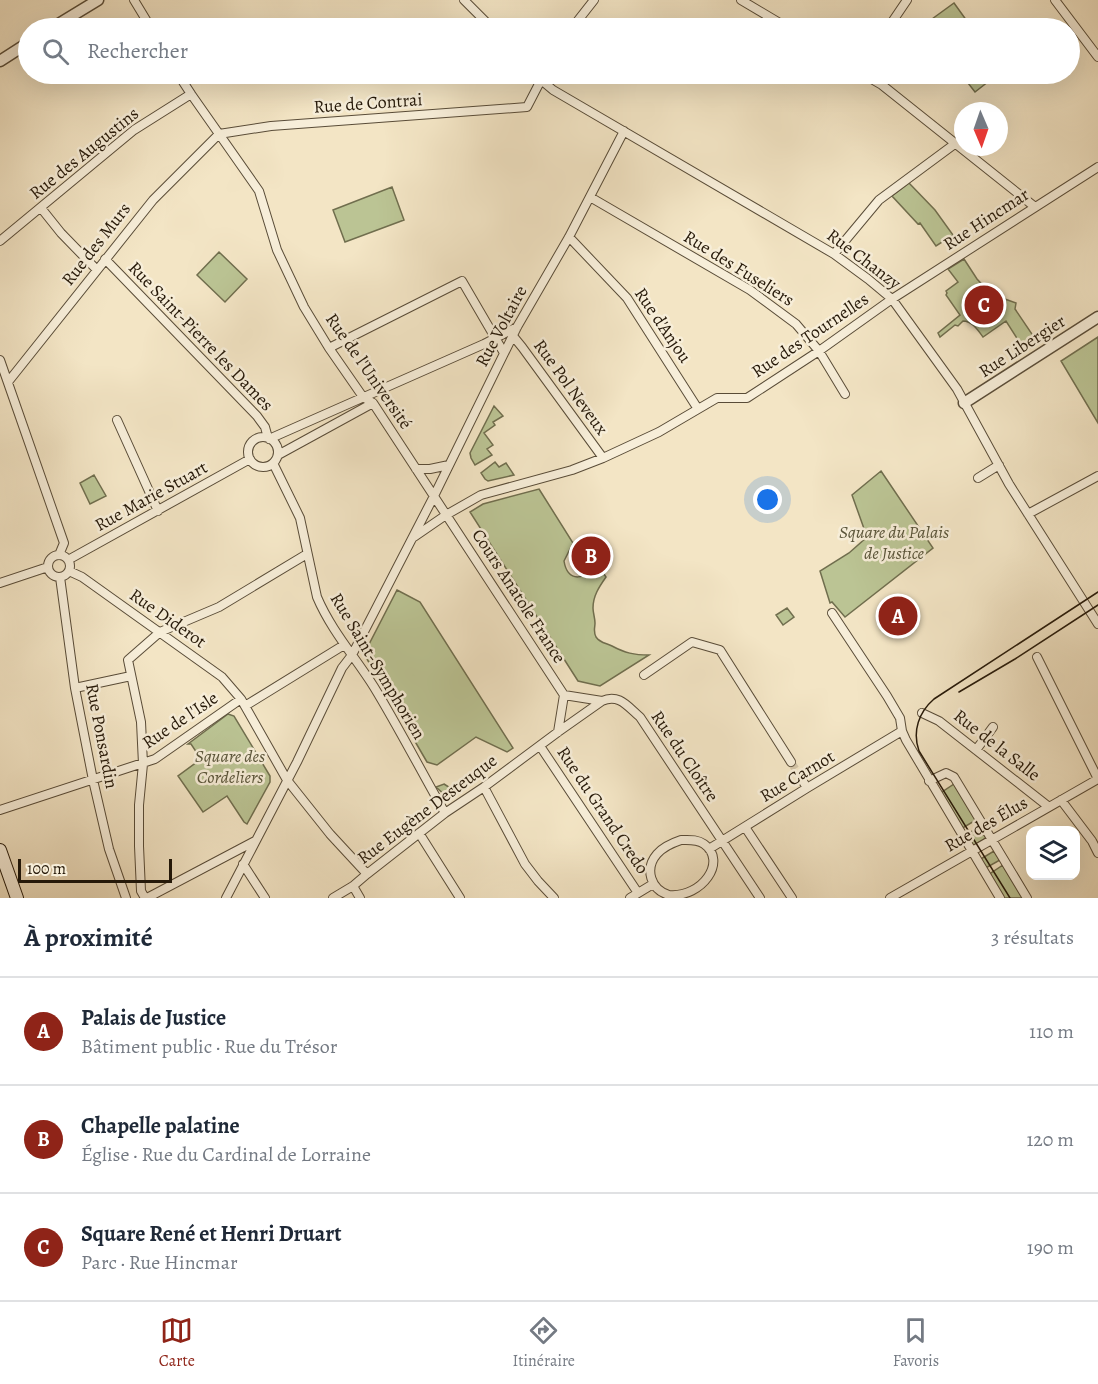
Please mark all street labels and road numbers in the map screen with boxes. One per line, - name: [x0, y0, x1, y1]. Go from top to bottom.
- street label: Rue de Contrai: [313, 87, 423, 119]
- street label: Rue des Augustins: [24, 101, 144, 205]
- street label: Rue Hincmar: [938, 182, 1034, 256]
- street label: Rue des Murs: [56, 198, 136, 290]
- street label: Rue Chanzy: [822, 223, 907, 295]
- street label: Rue des Fuseliers: [679, 224, 799, 312]
- street label: Rue Saint-Pierre les Dames: [123, 256, 279, 416]
- street label: Rue Voltaire: [470, 281, 532, 371]
- street label: Rue d'Anjou: [629, 283, 697, 368]
- street label: Rue des Tournelles: [747, 287, 873, 383]
- street label: Rue de l'Université: [320, 308, 418, 434]
- street label: Rue Libergier: [974, 309, 1070, 383]
- street label: Rue Pol Neveux: [528, 334, 614, 440]
- street label: Rue Marie Stuart: [90, 455, 212, 537]
- street label: Cours Anatole France: [466, 524, 572, 668]
- street label: Rue Diderot: [125, 583, 211, 653]
- street label: Rue Saint-Symphorien: [325, 588, 431, 744]
- street label: Rue Ponsardin: [80, 681, 124, 791]
- street label: Rue de l'Isle: [137, 686, 223, 754]
- street label: Rue de la Salle: [949, 704, 1045, 786]
- street label: Rue du Cloître: [646, 706, 724, 806]
- street label: Rue du Grand Credo: [551, 742, 655, 878]
- street label: Rue Carnot: [755, 744, 839, 808]
- street label: Rue Eugène Desteuque: [352, 749, 502, 869]
- street label: Rue des Élus: [940, 791, 1032, 857]

